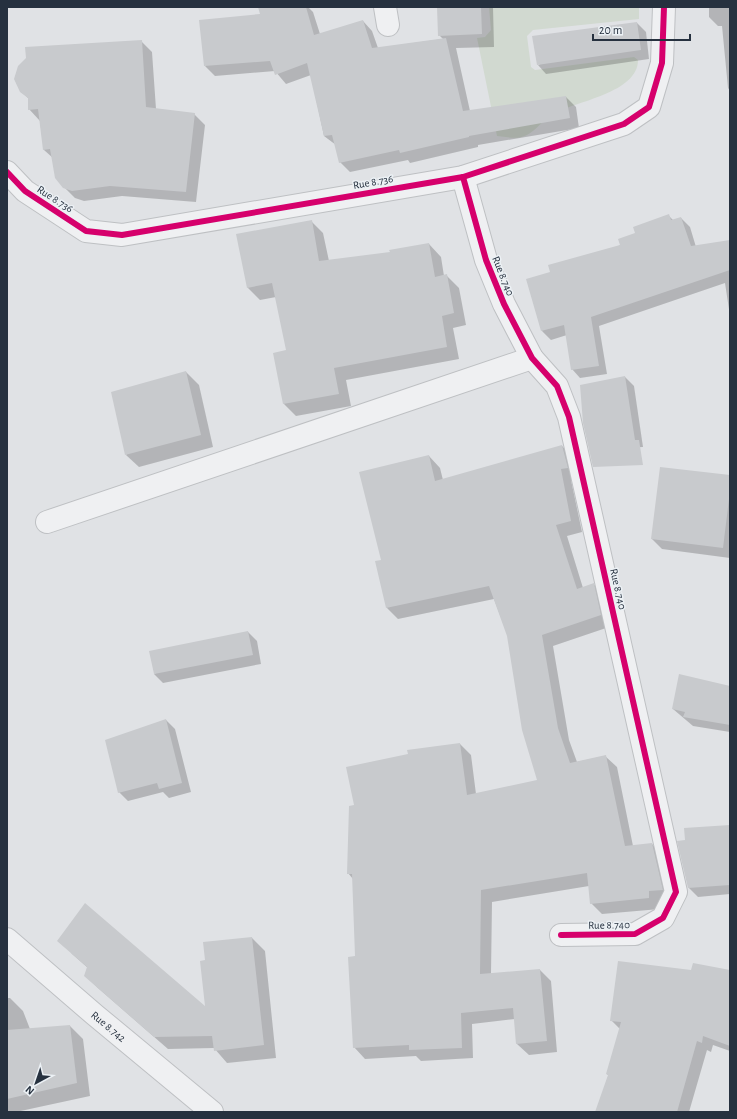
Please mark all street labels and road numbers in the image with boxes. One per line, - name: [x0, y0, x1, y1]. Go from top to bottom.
- street label: Rue 8.736: [352, 173, 394, 191]
- street label: Rue 8.736: [35, 183, 75, 215]
- street label: Rue 8.740: [490, 255, 516, 298]
- street label: Rue 8.740: [608, 567, 628, 611]
- street label: Rue 8.740: [588, 919, 630, 931]
- street label: Rue 8.742: [89, 1009, 128, 1044]

